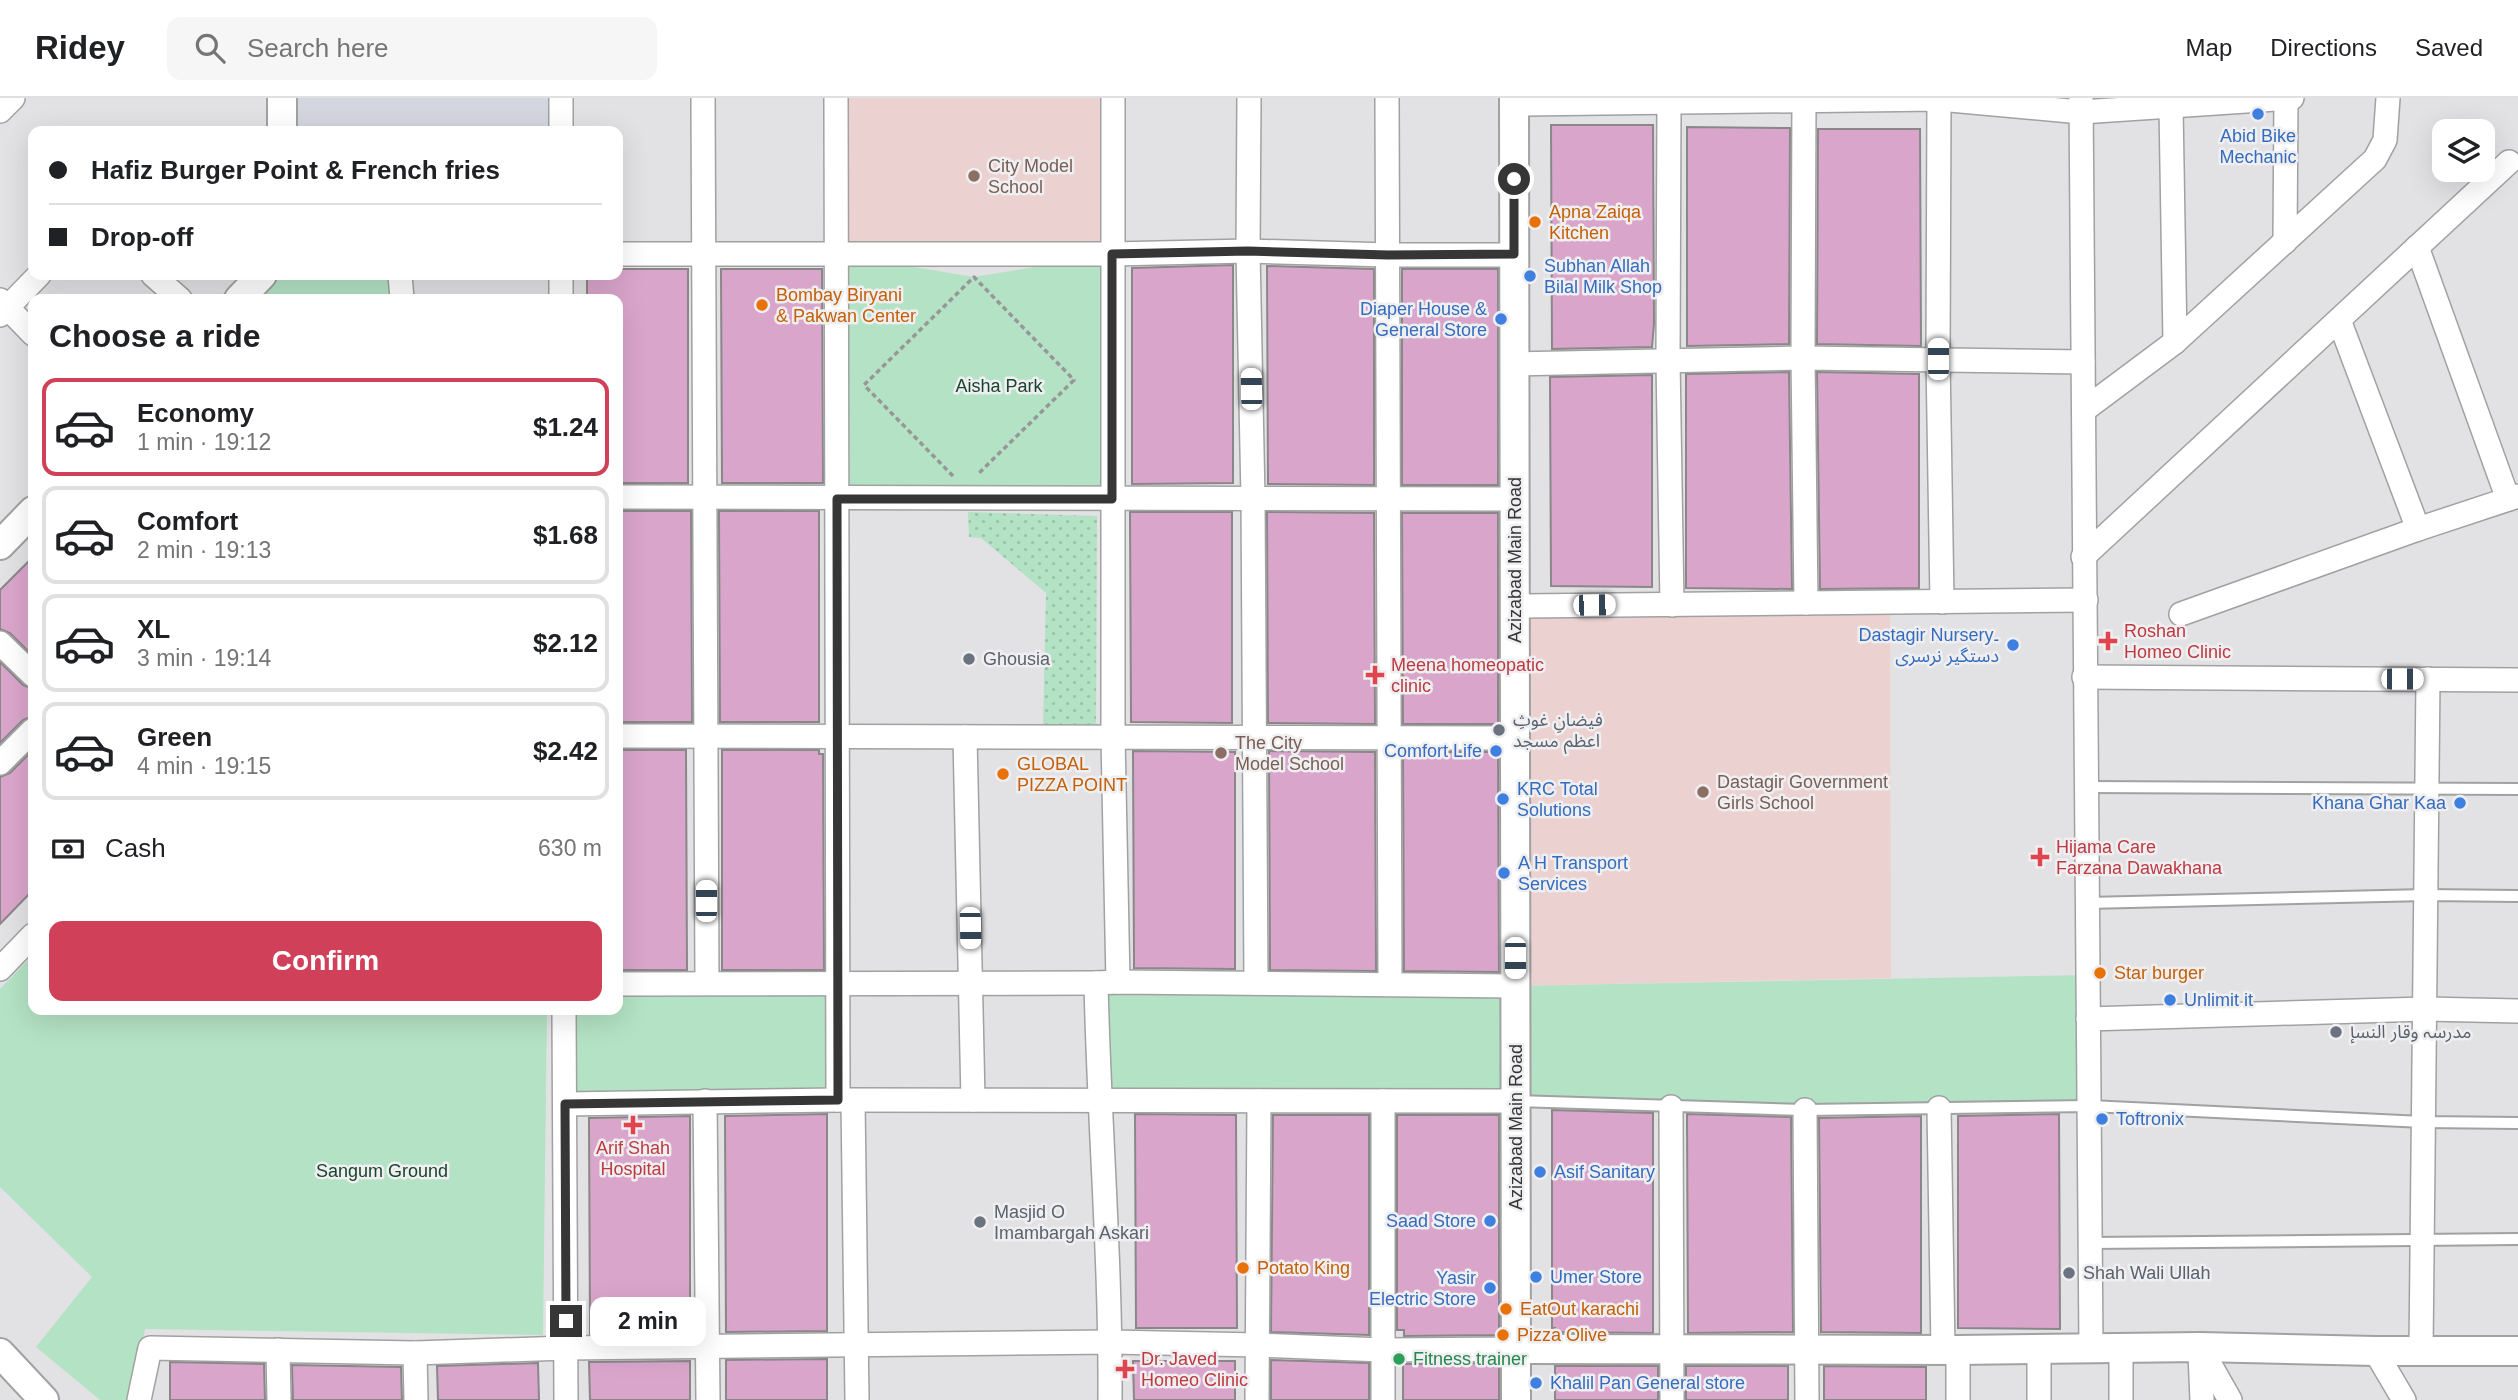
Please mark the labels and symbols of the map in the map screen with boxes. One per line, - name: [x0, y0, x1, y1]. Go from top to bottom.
- marker: Abid Bike Mechanic: [2250, 106, 2266, 122]
- place label: Abid Bike Mechanic: [2219, 126, 2297, 167]
- place label: City Model School: [988, 156, 1073, 197]
- route start: [1498, 163, 1530, 195]
- marker: City Model School: [966, 168, 982, 184]
- place label: Apna Zaiqa Kitchen: [1549, 202, 1642, 243]
- marker: Apna Zaiqa Kitchen: [1527, 214, 1543, 230]
- place label: Subhan Allah Bilal Milk Shop: [1544, 256, 1662, 297]
- marker: Subhan Allah Bilal Milk Shop: [1522, 268, 1538, 284]
- place label: Bombay Biryani & Pakwan Center: [776, 285, 916, 326]
- marker: Bombay Biryani & Pakwan Center: [754, 297, 770, 313]
- place label: Diaper House & General Store: [1360, 299, 1487, 340]
- marker: Diaper House & General Store: [1493, 311, 1509, 327]
- car: [1928, 338, 1949, 380]
- car: [1241, 368, 1262, 410]
- park label: Aisha Park: [955, 376, 1044, 396]
- street label: Azizabad Main Road: [1505, 477, 1525, 643]
- car: [1573, 594, 1616, 616]
- place label: Roshan Homeo Clinic: [2124, 621, 2231, 662]
- place label: Dastagir Nursery۔ دستگیر نرسری: [1859, 625, 2000, 667]
- marker: Roshan Homeo Clinic: [2098, 631, 2118, 651]
- marker: Dastagir Nursery۔ دستگیر نرسری: [2005, 637, 2021, 653]
- place label: Ghousia: [983, 649, 1051, 669]
- marker: Ghousia: [961, 651, 977, 667]
- place label: Meena homeopatic clinic: [1391, 655, 1544, 696]
- marker: Meena homeopatic clinic: [1365, 665, 1385, 685]
- car: [2382, 669, 2424, 690]
- place label: فیضانِ غوثِ اعظم مسجد: [1513, 710, 1603, 754]
- marker: فیضانِ غوثِ اعظم مسجد: [1491, 722, 1507, 738]
- place label: The City Model School: [1235, 733, 1344, 774]
- place label: Comfort Life: [1384, 741, 1482, 761]
- marker: Comfort Life: [1488, 743, 1504, 759]
- marker: The City Model School: [1213, 745, 1229, 761]
- place label: GLOBAL PIZZA POINT: [1017, 754, 1127, 795]
- marker: GLOBAL PIZZA POINT: [995, 766, 1011, 782]
- place label: Dastagir Government Girls School: [1717, 772, 1888, 813]
- place label: KRC Total Solutions: [1517, 779, 1598, 820]
- marker: Dastagir Government Girls School: [1695, 784, 1711, 800]
- marker: KRC Total Solutions: [1495, 791, 1511, 807]
- place label: Khana Ghar Kaa: [2312, 793, 2447, 813]
- marker: Khana Ghar Kaa: [2452, 795, 2468, 811]
- place label: Hijama Care Farzana Dawakhana: [2056, 837, 2223, 878]
- marker: Hijama Care Farzana Dawakhana: [2030, 847, 2050, 867]
- place label: A H Transport Services: [1518, 853, 1628, 894]
- marker: A H Transport Services: [1496, 865, 1512, 881]
- car: [696, 880, 717, 922]
- car: [960, 907, 981, 949]
- car: [1505, 937, 1526, 979]
- place label: Star burger: [2114, 963, 2204, 983]
- marker: Star burger: [2092, 965, 2108, 981]
- place label: Unlimit it: [2184, 990, 2253, 1010]
- marker: Unlimit it: [2162, 992, 2178, 1008]
- place label: مدرسہ وقار النسإ: [2350, 1022, 2471, 1044]
- marker: مدرسہ وقار النسإ: [2328, 1024, 2344, 1040]
- street label: Azizabad Main Road: [1506, 1044, 1526, 1210]
- place label: Toftronix: [2116, 1109, 2184, 1129]
- marker: Toftronix: [2094, 1111, 2110, 1127]
- marker: Arif Shah Hospital: [623, 1115, 643, 1135]
- place label: Arif Shah Hospital: [596, 1138, 670, 1179]
- park label: Sangum Ground: [316, 1161, 448, 1181]
- place label: Asif Sanitary: [1554, 1162, 1655, 1182]
- marker: Asif Sanitary: [1532, 1164, 1548, 1180]
- place label: Masjid O Imambargah Askari: [994, 1202, 1149, 1243]
- place label: Saad Store: [1386, 1211, 1476, 1231]
- marker: Saad Store: [1482, 1213, 1498, 1229]
- marker: Masjid O Imambargah Askari: [972, 1214, 988, 1230]
- place label: Potato King: [1257, 1258, 1350, 1278]
- marker: Potato King: [1235, 1260, 1251, 1276]
- place label: Shah Wali Ullah: [2083, 1263, 2210, 1283]
- marker: Shah Wali Ullah: [2061, 1265, 2077, 1281]
- place label: Umer Store: [1550, 1267, 1642, 1287]
- place label: Yasir Electric Store: [1369, 1268, 1476, 1309]
- marker: Umer Store: [1528, 1269, 1544, 1285]
- marker: Yasir Electric Store: [1482, 1280, 1498, 1296]
- callout: 2 min: [590, 1296, 706, 1346]
- place label: EatOut karachi: [1520, 1299, 1639, 1319]
- marker: EatOut karachi: [1498, 1301, 1514, 1317]
- route end: [550, 1305, 582, 1337]
- place label: Pizza Olive: [1517, 1325, 1607, 1345]
- marker: Pizza Olive: [1495, 1327, 1511, 1343]
- place label: Dr. Javed Homeo Clinic: [1141, 1349, 1248, 1390]
- place label: Fitness trainer: [1413, 1349, 1527, 1369]
- marker: Fitness trainer: [1391, 1351, 1407, 1367]
- marker: Dr. Javed Homeo Clinic: [1115, 1359, 1135, 1379]
- place label: Khalil Pan General store: [1550, 1373, 1745, 1393]
- marker: Khalil Pan General store: [1528, 1375, 1544, 1391]

